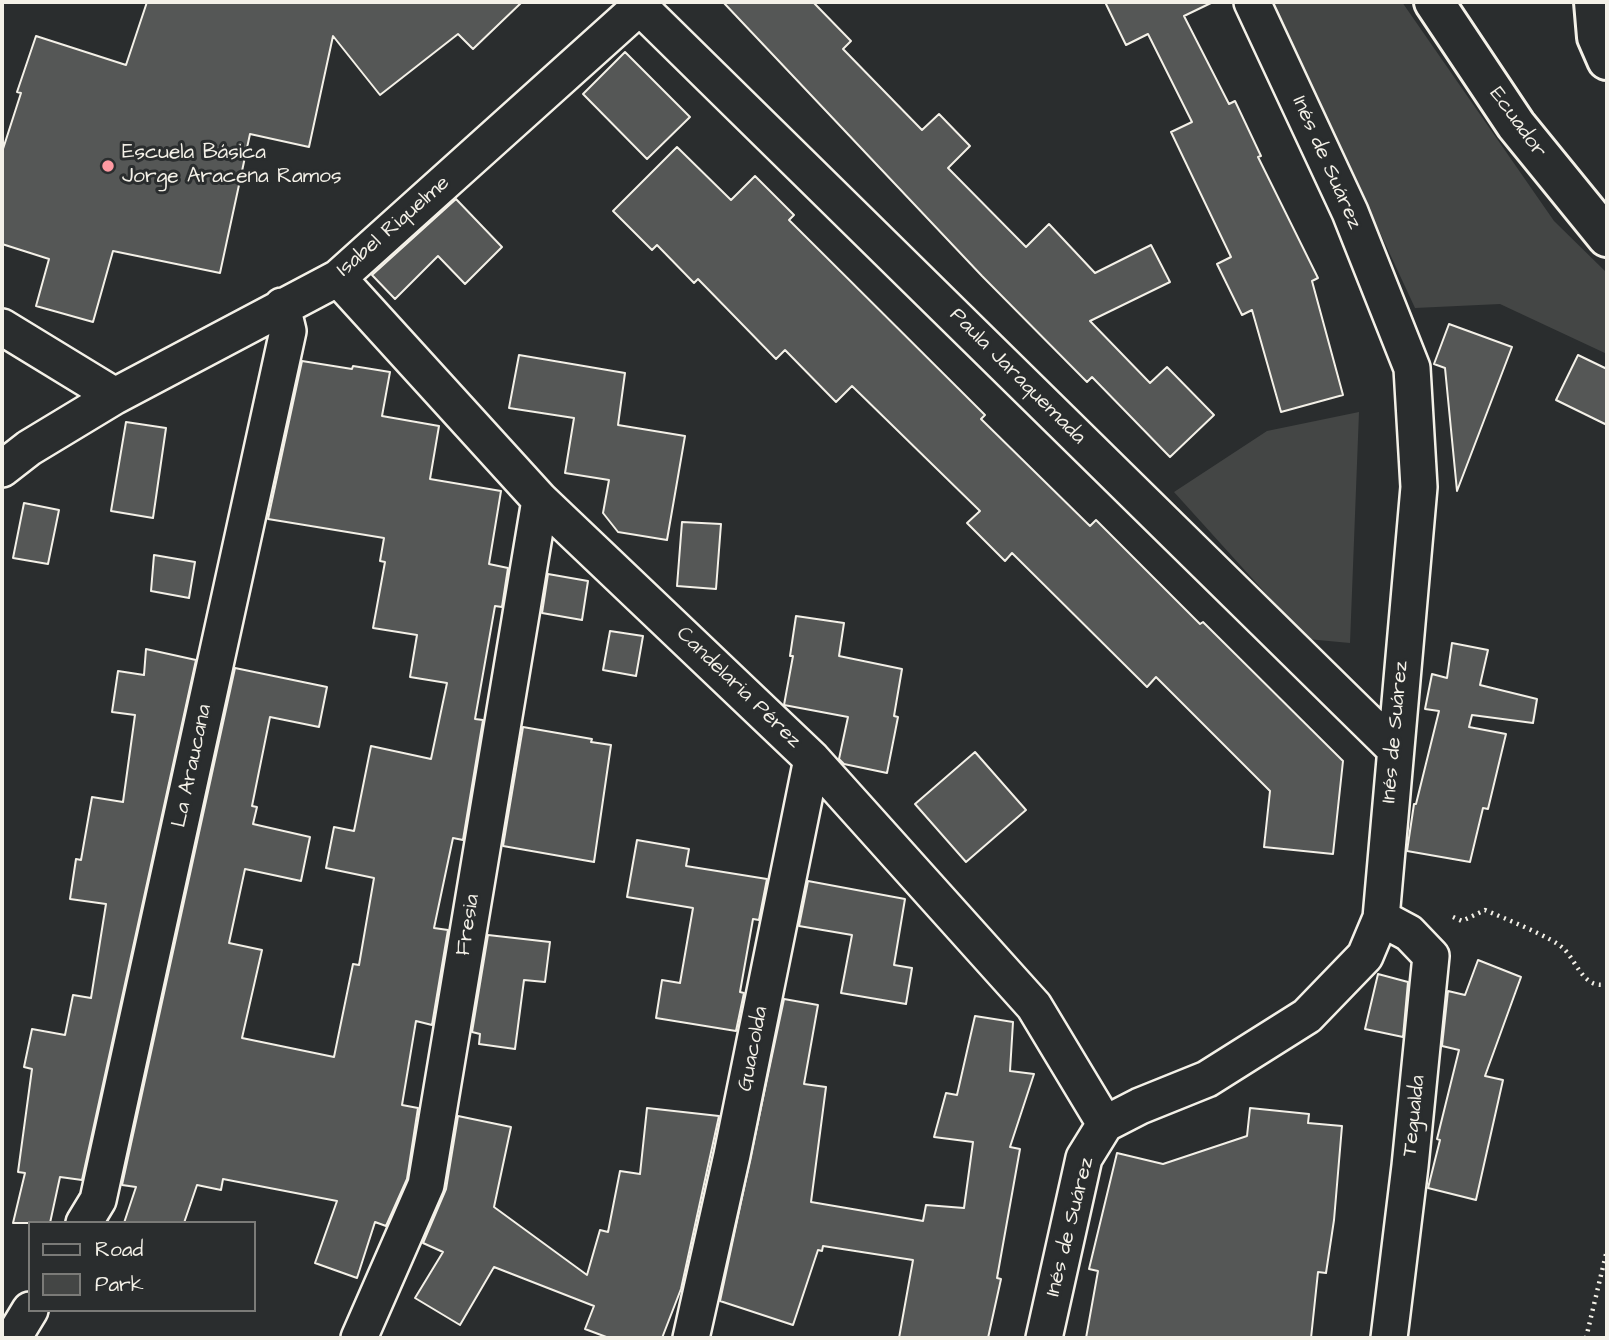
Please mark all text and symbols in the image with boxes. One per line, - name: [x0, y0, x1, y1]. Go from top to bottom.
- street label: Ecuador: [1483, 83, 1551, 163]
- street label: Inés de Suárez: [1285, 93, 1367, 233]
- place label: Escuela Básica Jorge Aracena Ramos: [122, 141, 341, 191]
- marker: Escuela Básica Jorge Aracena Ramos: [100, 158, 116, 174]
- street label: Isabel Riquelme: [332, 171, 456, 283]
- street label: Paula Jaraquemada: [944, 304, 1090, 450]
- street label: Candelaria Pérez: [670, 622, 806, 754]
- street label: Inés de Suárez: [1377, 660, 1415, 804]
- street label: La Araucana: [168, 702, 218, 830]
- street label: Fresia: [452, 892, 486, 958]
- street label: Guacolda: [733, 1005, 775, 1093]
- street label: Tegualda: [1398, 1074, 1432, 1158]
- street label: Inés de Suárez: [1042, 1155, 1100, 1299]
- legend: [28, 1221, 256, 1312]
- text: Road: [95, 1235, 143, 1264]
- text: Park: [95, 1270, 144, 1299]

